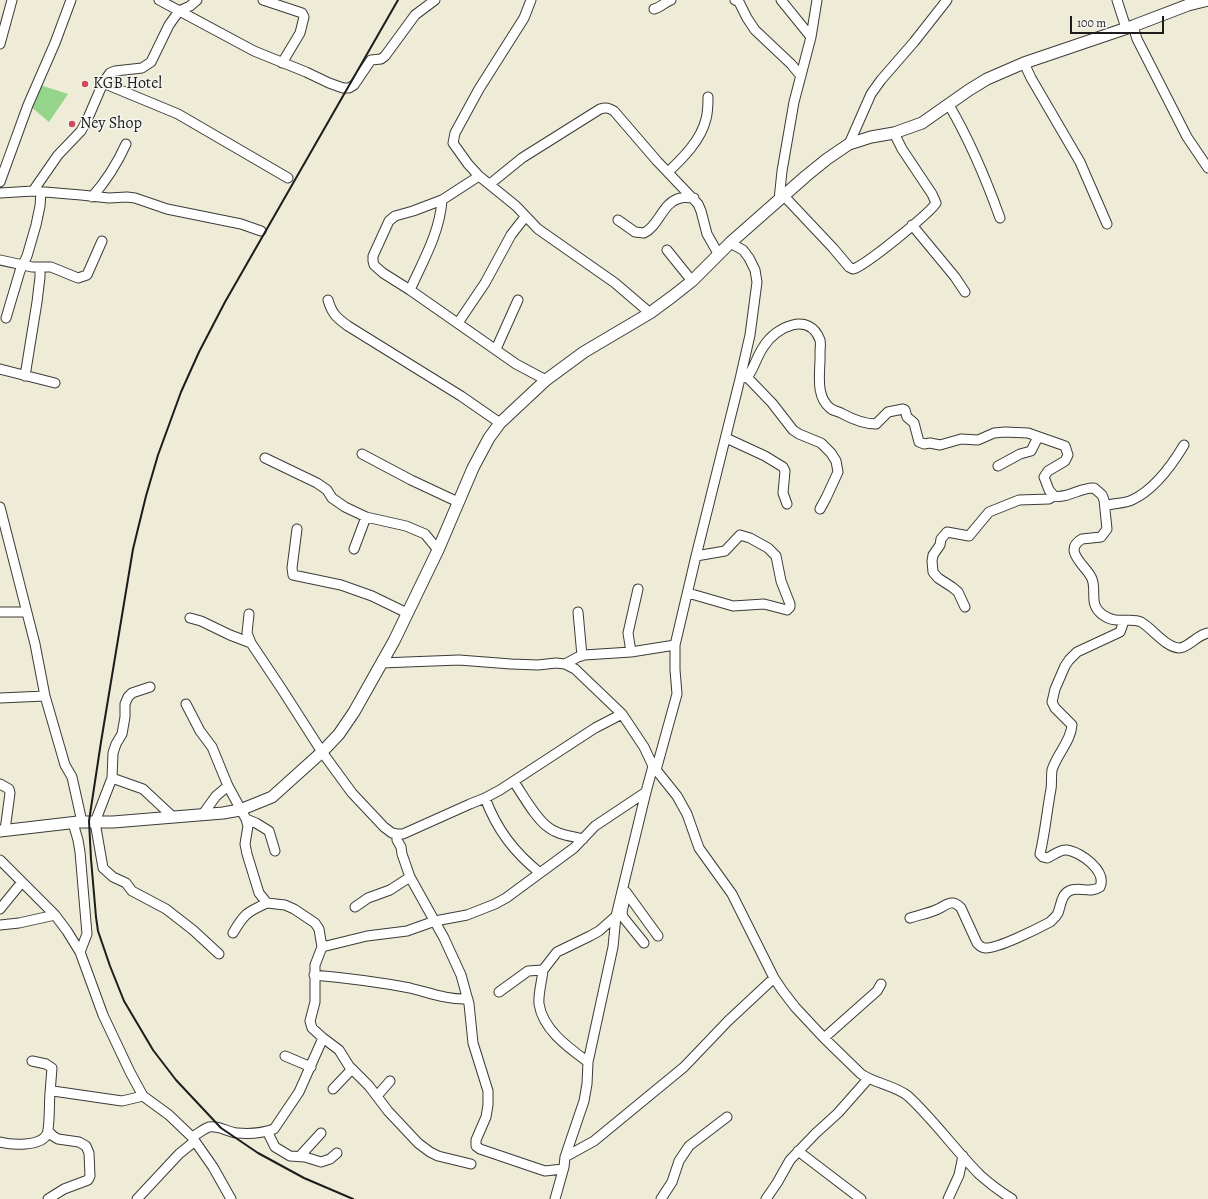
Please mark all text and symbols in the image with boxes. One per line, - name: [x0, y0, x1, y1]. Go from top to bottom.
- scale bar: [1072, 8, 1166, 34]
- text: 100 m: [1077, 15, 1106, 31]
- place label: KGB Hotel: [93, 74, 162, 94]
- marker: KGB Hotel: [80, 79, 90, 89]
- place label: Ney Shop: [80, 114, 142, 134]
- marker: Ney Shop: [67, 119, 77, 129]

